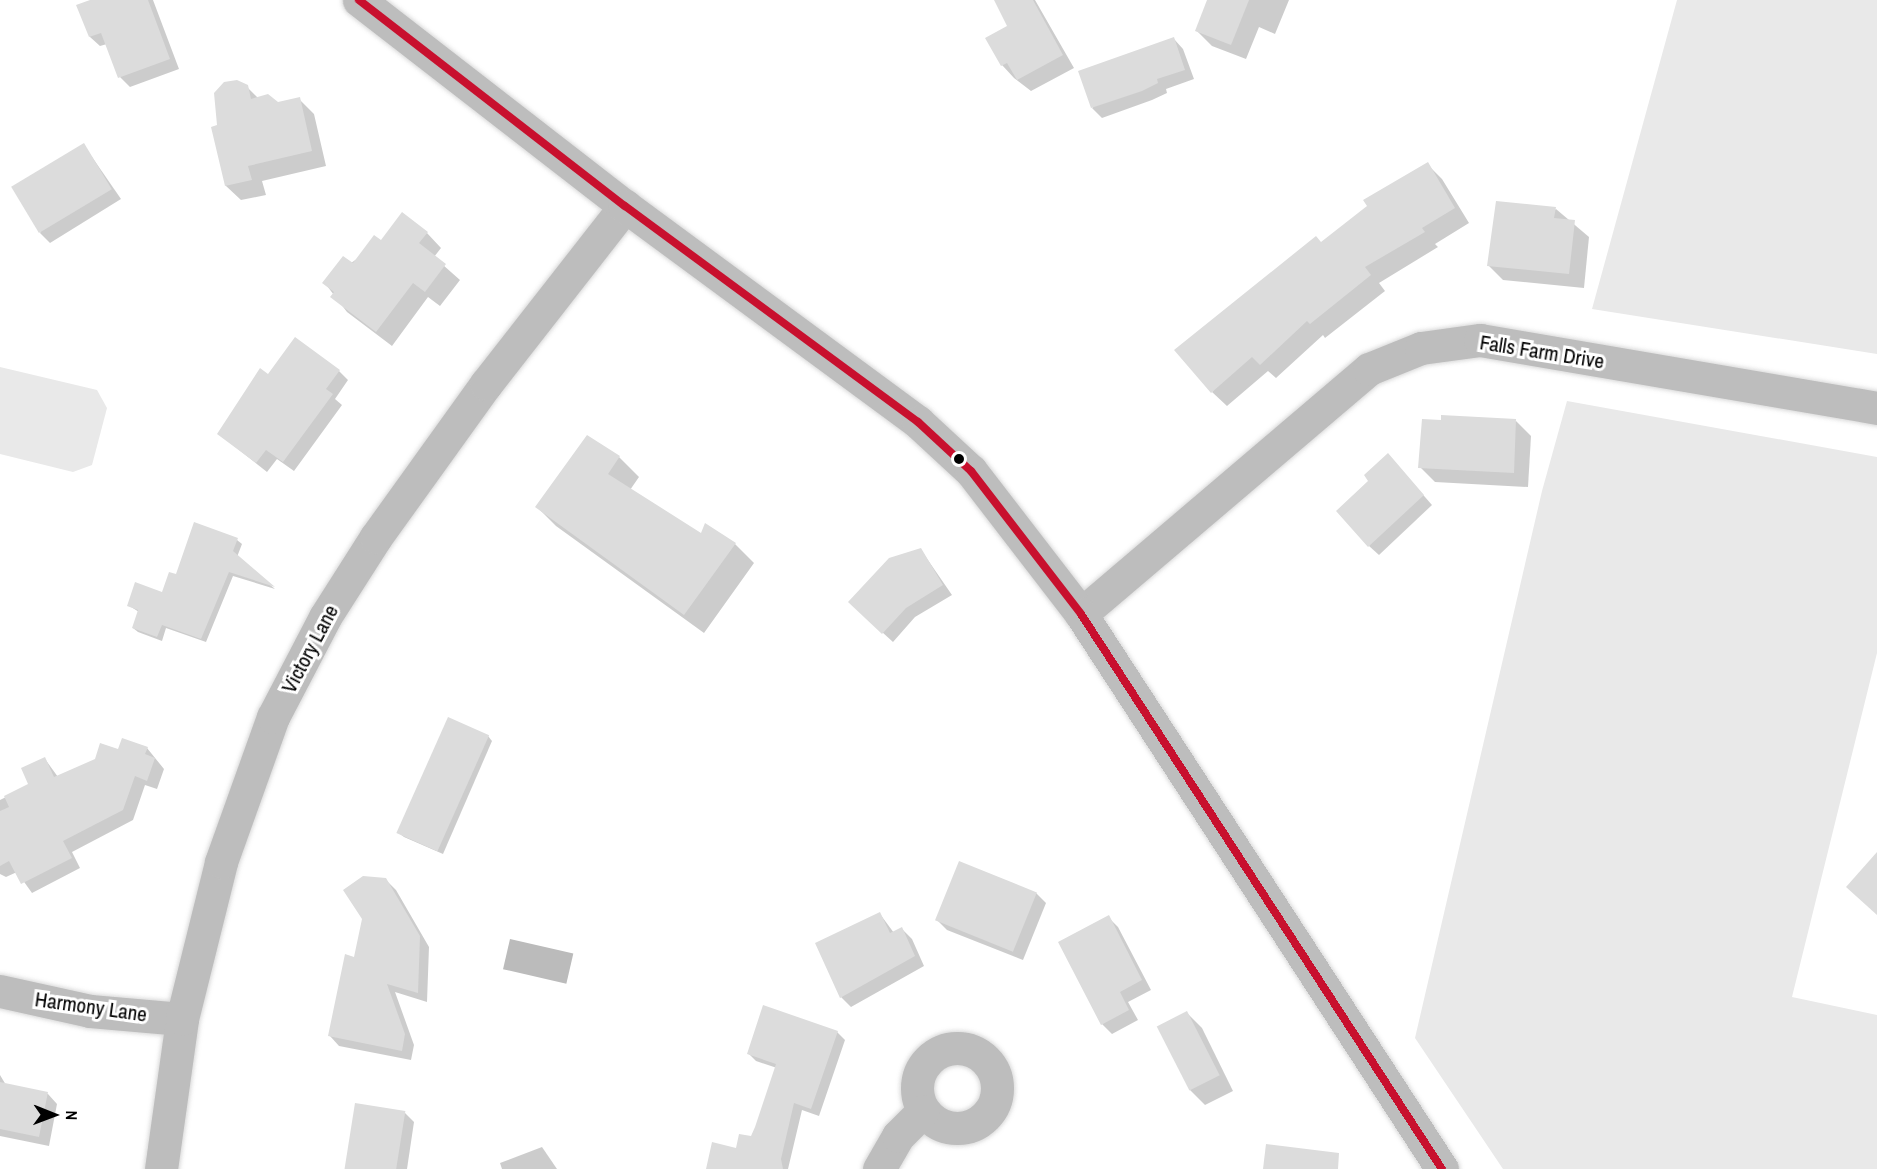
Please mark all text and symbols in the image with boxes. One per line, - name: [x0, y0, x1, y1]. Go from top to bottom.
- street label: Falls Farm Drive: [1478, 330, 1606, 374]
- unlabelled marker: [953, 453, 965, 465]
- street label: Victory Lane: [276, 601, 344, 697]
- street label: Harmony Lane: [33, 987, 149, 1027]
- north arrow: [24, 1085, 84, 1145]
- text: N: [61, 1110, 83, 1120]

